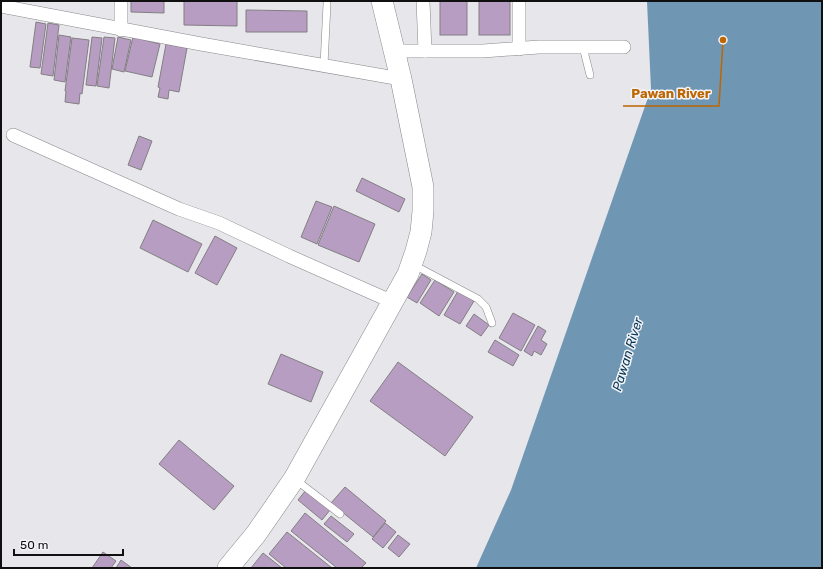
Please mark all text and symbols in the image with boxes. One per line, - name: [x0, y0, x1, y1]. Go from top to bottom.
- callout: Pawan River: [623, 81, 719, 106]
- text: Pawan River: [631, 86, 711, 101]
- water label: Pawan River: [609, 315, 646, 393]
- scale bar: [14, 531, 123, 557]
- text: 50 m: [20, 538, 48, 552]

